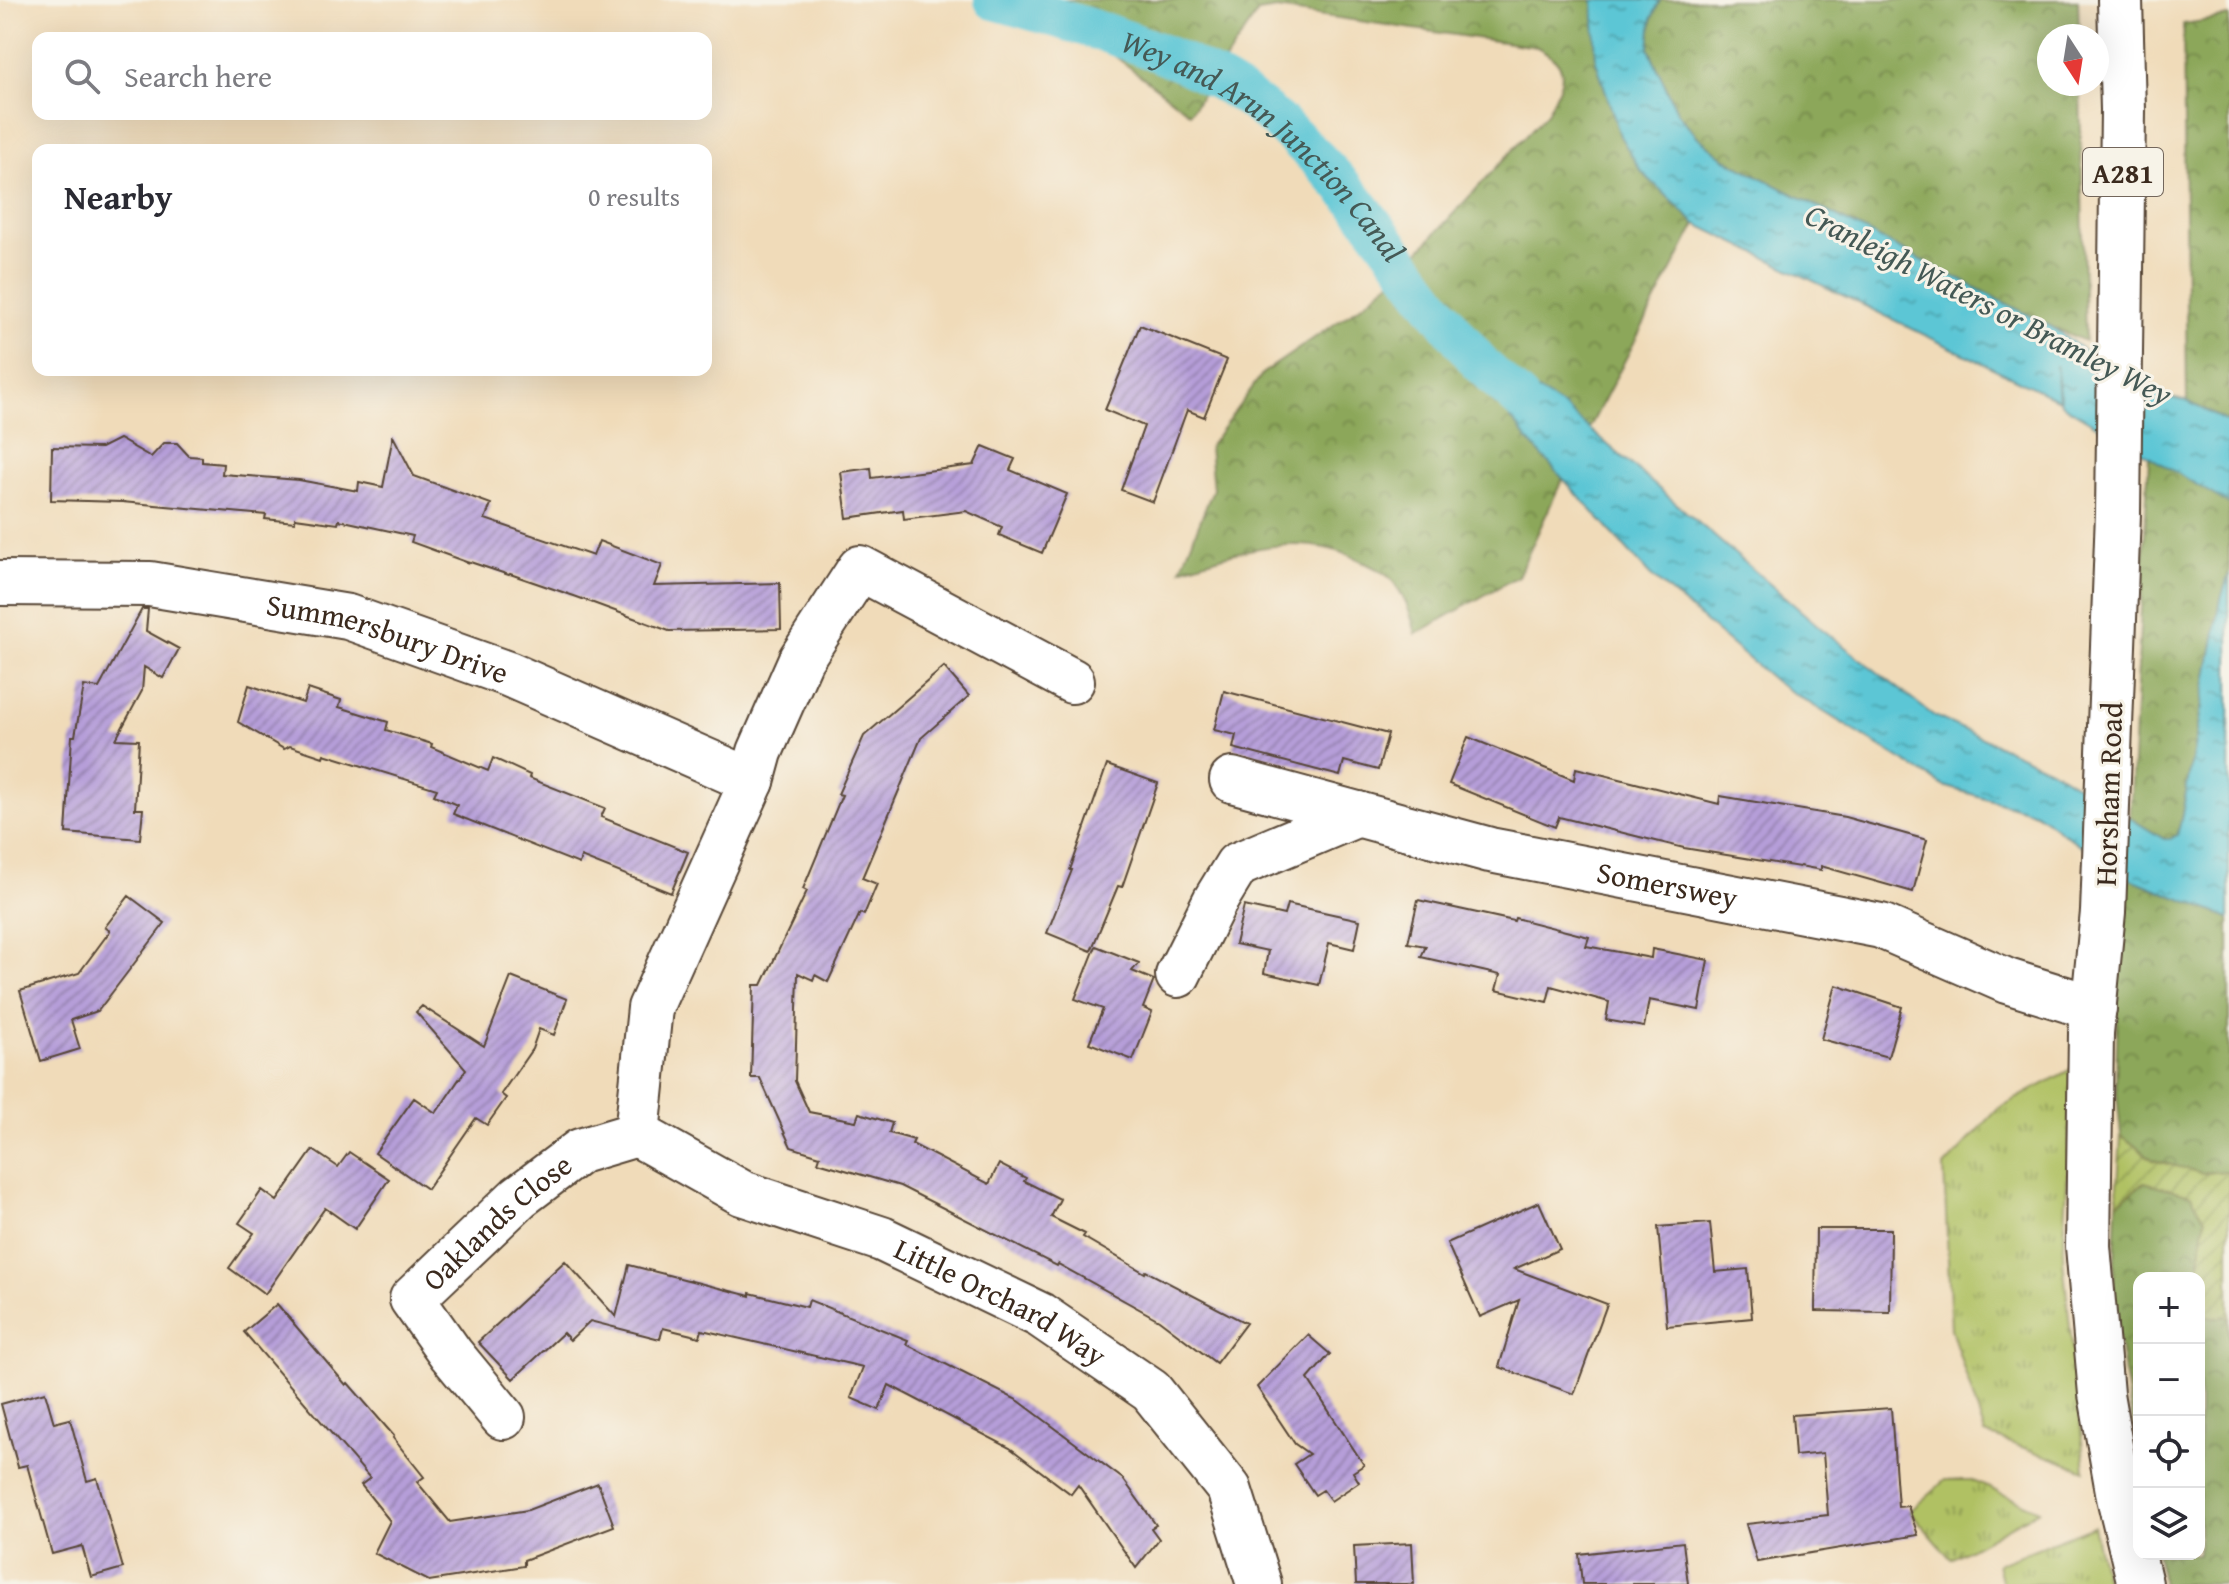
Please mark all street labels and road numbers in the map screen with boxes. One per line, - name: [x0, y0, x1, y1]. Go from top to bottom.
- road number: A281: [2083, 148, 2163, 196]
- street label: Summersbury Drive: [263, 582, 515, 694]
- street label: Horsham Road: [2083, 701, 2133, 887]
- street label: Somerswey: [1593, 849, 1742, 920]
- street label: Oaklands Close: [412, 1143, 581, 1300]
- street label: Little Orchard Way: [887, 1226, 1116, 1376]

